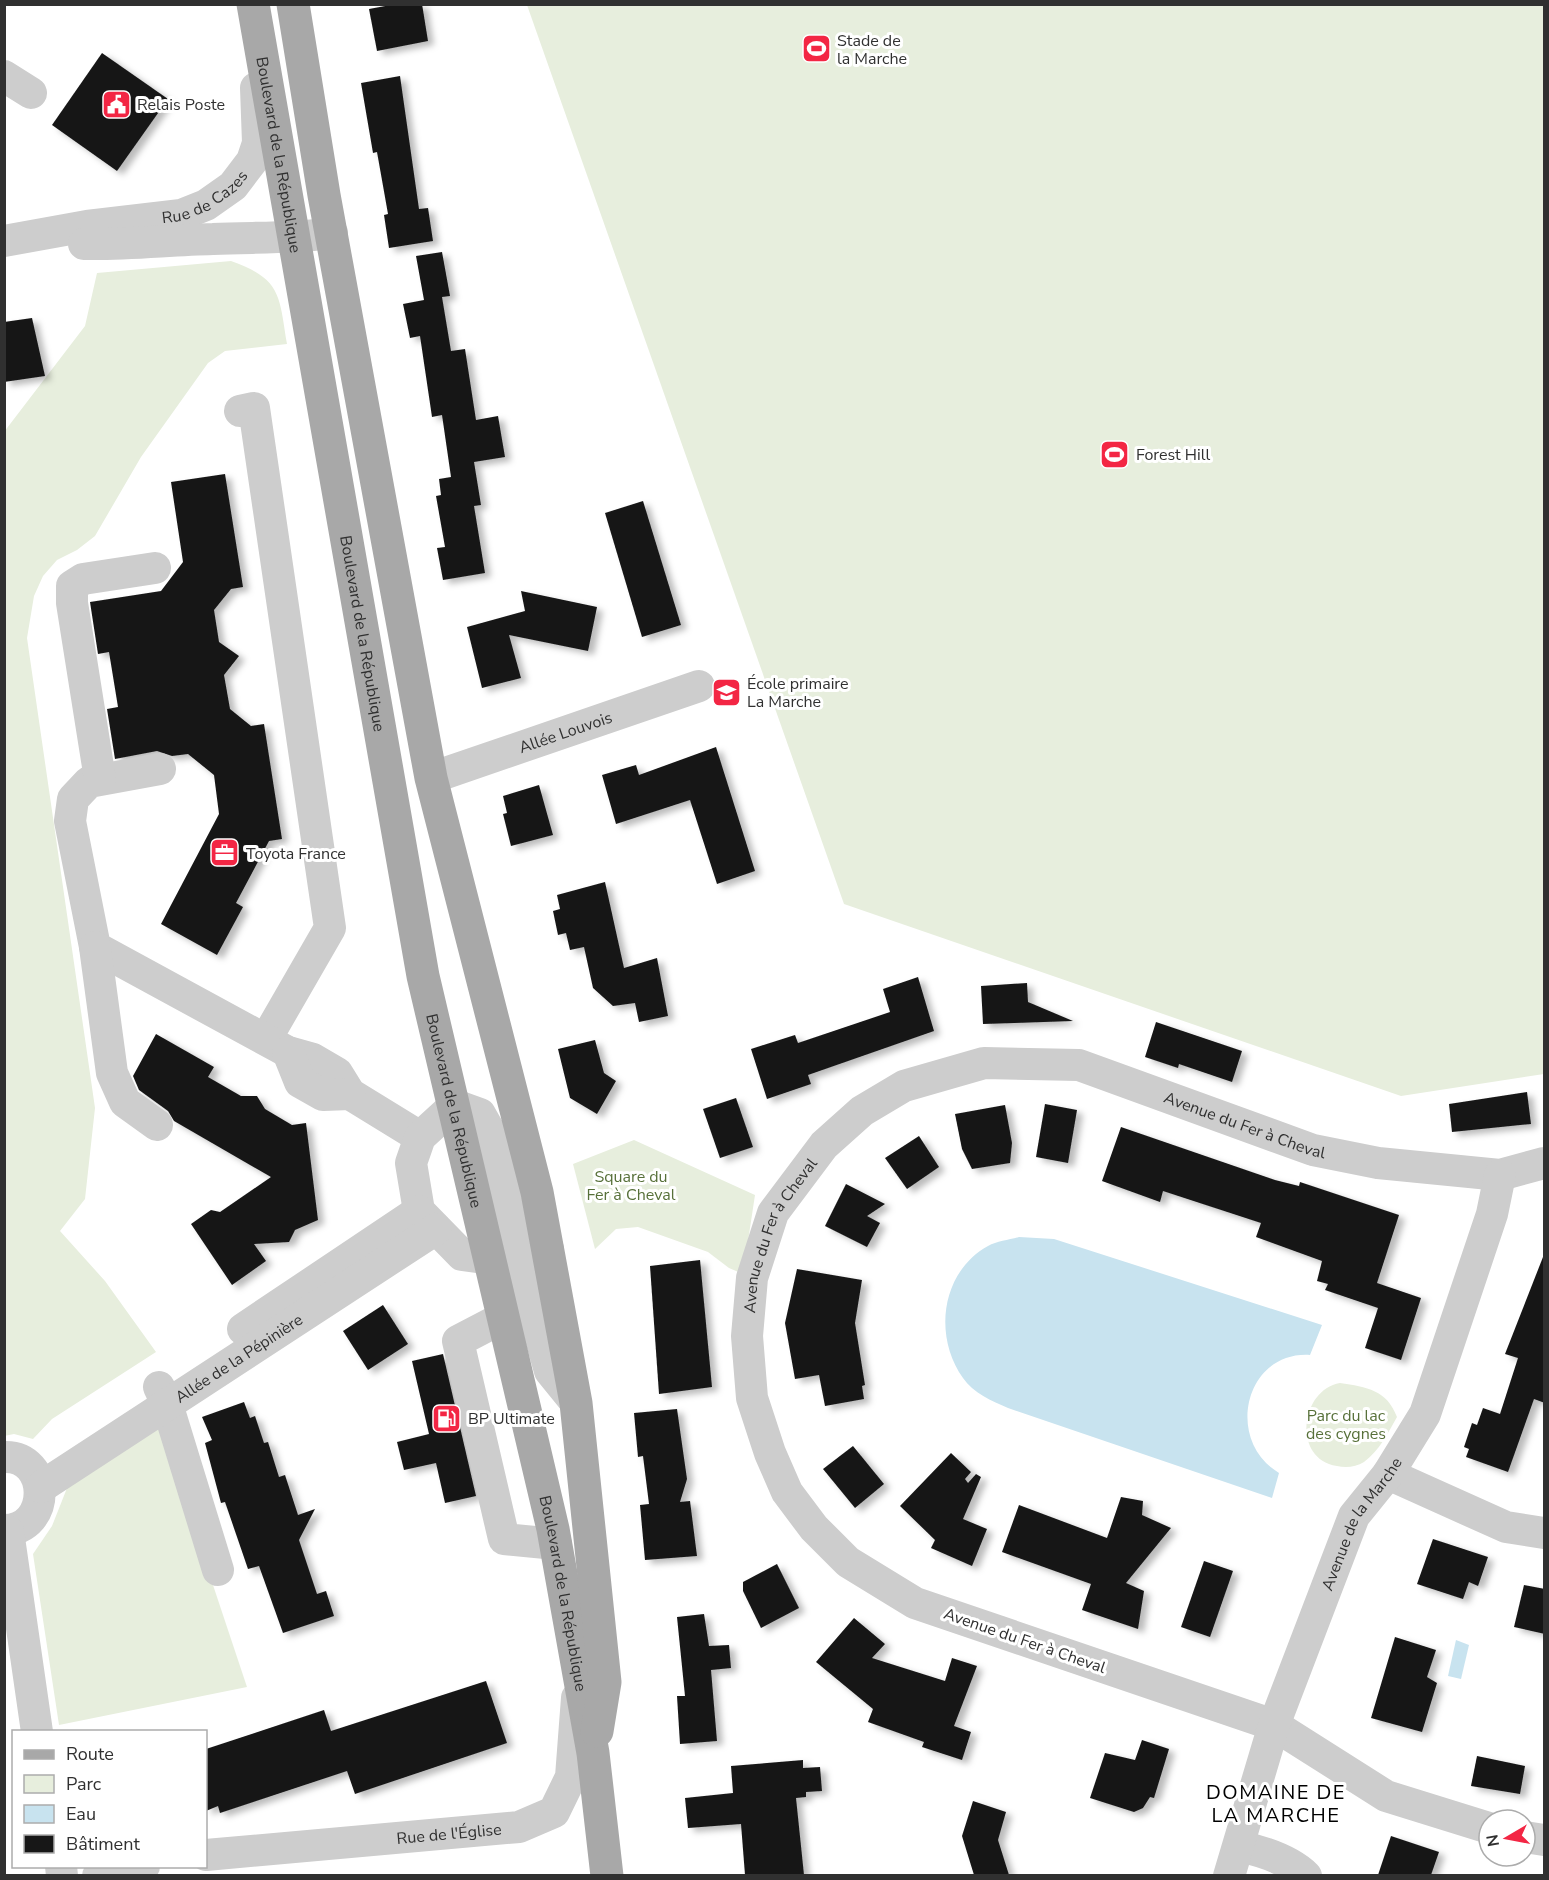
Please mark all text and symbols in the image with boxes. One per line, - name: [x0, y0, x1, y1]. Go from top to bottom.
- place label: Stade de la Marche: [837, 30, 907, 70]
- sports icon: Stade de la Marche: [800, 33, 832, 65]
- street label: Boulevard de la République: [250, 55, 306, 255]
- public building icon: Relais Poste: [100, 88, 132, 120]
- place label: Relais Poste: [137, 94, 225, 116]
- street label: Rue de Cazes: [161, 166, 253, 229]
- sports icon: Forest Hill: [1099, 438, 1131, 470]
- place label: Forest Hill: [1136, 444, 1210, 466]
- street label: Boulevard de la République: [334, 534, 390, 733]
- place label: École primaire La Marche: [747, 673, 848, 713]
- school or university icon: École primaire La Marche: [710, 676, 742, 708]
- street label: Allée Louvois: [516, 707, 615, 759]
- office icon: Toyota France: [209, 837, 241, 869]
- place label: Toyota France: [246, 843, 346, 865]
- street label: Boulevard de la République: [420, 1012, 487, 1210]
- street label: Avenue du Fer à Cheval: [1161, 1087, 1328, 1164]
- street label: Avenue du Fer à Cheval: [739, 1153, 823, 1314]
- park label: Square du Fer à Cheval: [587, 1166, 676, 1206]
- street label: Allée de la Pépinière: [171, 1309, 307, 1409]
- fuel station icon: BP Ultimate: [431, 1402, 463, 1434]
- park label: Parc du lac des cygnes: [1306, 1405, 1386, 1445]
- place label: BP Ultimate: [468, 1408, 555, 1430]
- street label: Avenue de la Marche: [1317, 1453, 1408, 1594]
- street label: Boulevard de la République: [533, 1493, 592, 1693]
- street label: Avenue du Fer à Cheval: [941, 1603, 1109, 1679]
- legend: [12, 1730, 207, 1868]
- text: Route: [66, 1742, 114, 1766]
- text: Parc: [66, 1772, 101, 1796]
- district label: DOMAINE DE LA MARCHE: [1206, 1779, 1346, 1829]
- text: Eau: [66, 1802, 96, 1826]
- north arrow: [1477, 1808, 1537, 1868]
- street label: Rue de l'Église: [396, 1819, 503, 1850]
- text: Bâtiment: [66, 1832, 140, 1856]
- text: N: [1481, 1833, 1505, 1848]

